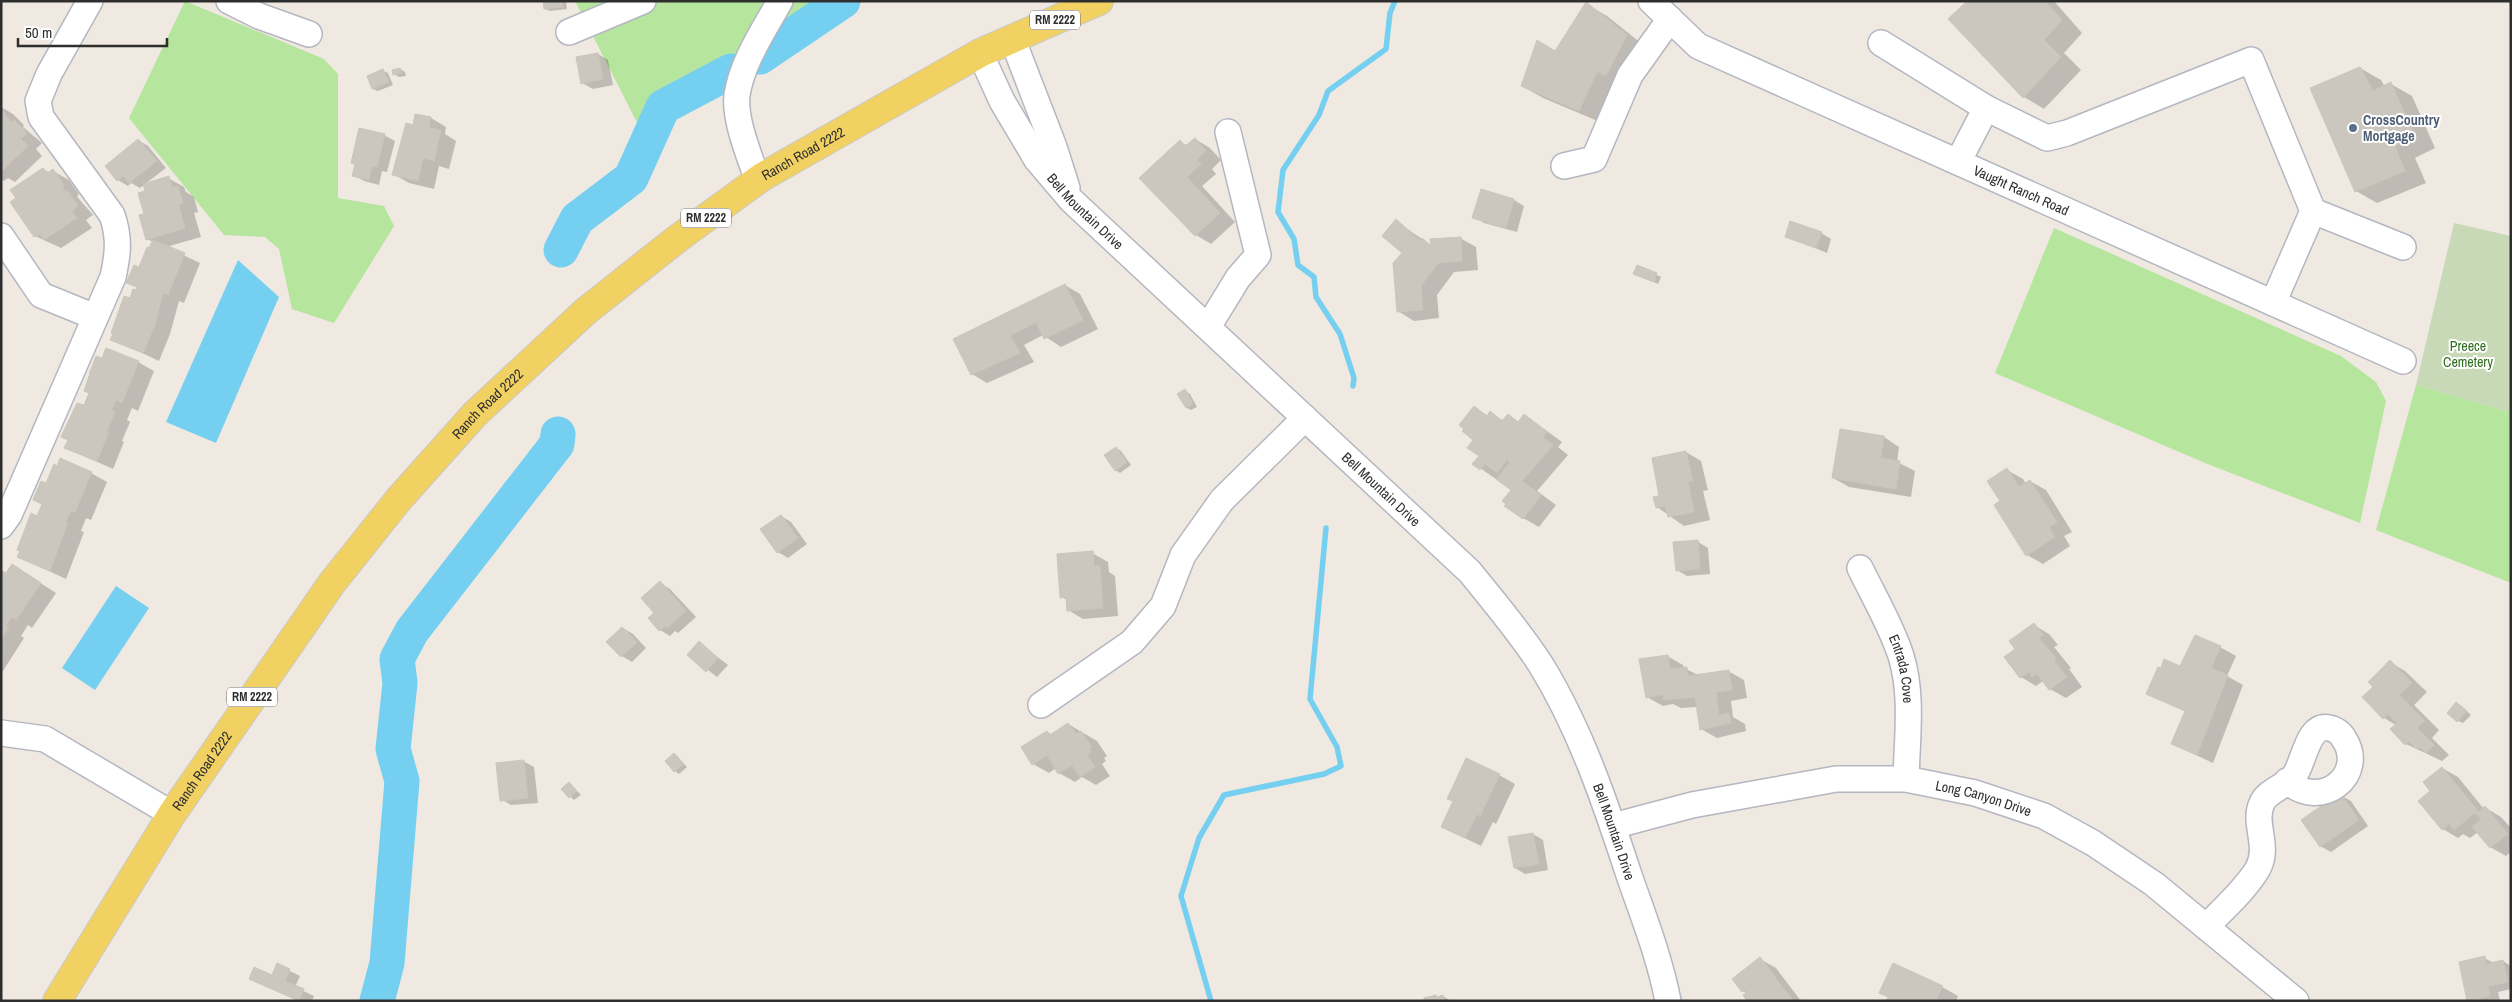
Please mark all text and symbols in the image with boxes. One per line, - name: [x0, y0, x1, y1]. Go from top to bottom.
- road number: RM 2222: [1030, 10, 1080, 30]
- scale bar: [18, 15, 166, 47]
- text: 50 m: [25, 22, 52, 43]
- place label: CrossCountry Mortgage: [2363, 111, 2440, 145]
- marker: CrossCountry Mortgage: [2347, 122, 2359, 134]
- street label: Ranch Road 2222: [758, 123, 848, 184]
- street label: Vaught Ranch Road: [1971, 161, 2072, 220]
- street label: Bell Mountain Drive: [1043, 169, 1127, 253]
- road number: RM 2222: [681, 208, 731, 228]
- park label: Preece Cemetery: [2443, 337, 2493, 371]
- street label: Ranch Road 2222: [448, 365, 527, 443]
- street label: Bell Mountain Drive: [1338, 448, 1424, 530]
- street label: Entrada Cove: [1885, 632, 1917, 704]
- road number: RM 2222: [227, 688, 277, 706]
- street label: Ranch Road 2222: [168, 728, 236, 814]
- street label: Long Canyon Drive: [1934, 776, 2034, 820]
- street label: Bell Mountain Drive: [1589, 781, 1639, 882]

